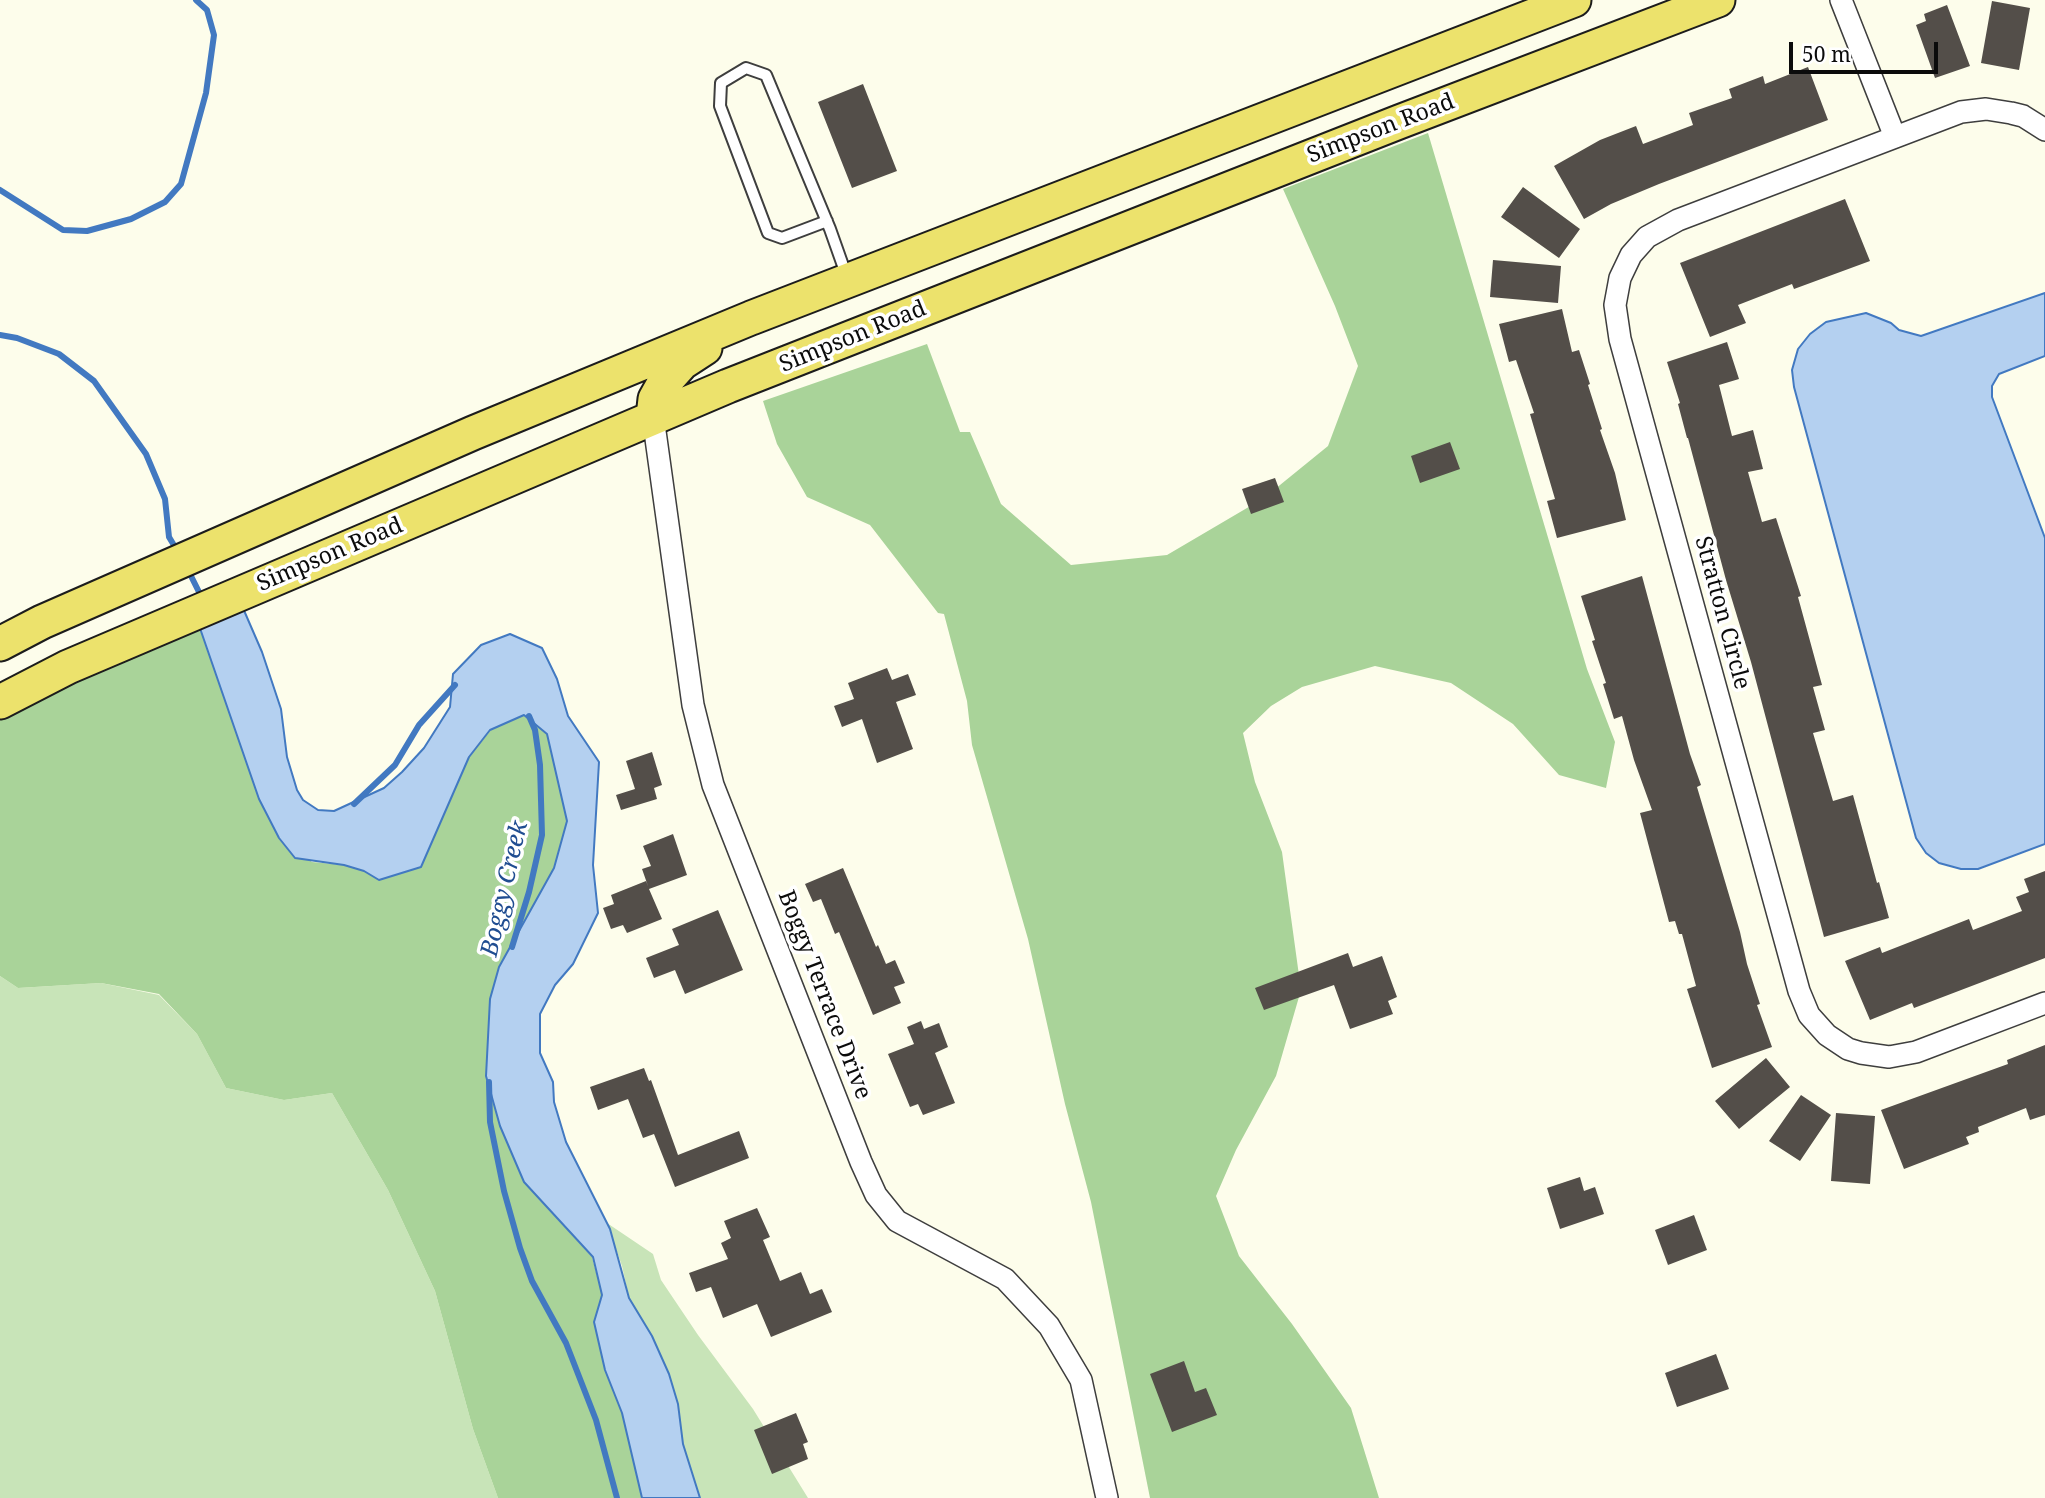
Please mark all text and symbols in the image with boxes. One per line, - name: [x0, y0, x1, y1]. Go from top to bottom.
- scale bar: [1793, 28, 1942, 72]
- text: 50 m: [1802, 40, 1851, 68]
- street label: Simpson Road: [1303, 88, 1459, 170]
- street label: Simpson Road: [776, 295, 930, 379]
- street label: Simpson Road: [253, 512, 407, 598]
- street label: Stratton Circle: [1688, 533, 1756, 693]
- water label: Boggy Creek: [475, 818, 535, 960]
- street label: Boggy Terrace Drive: [771, 887, 877, 1103]

